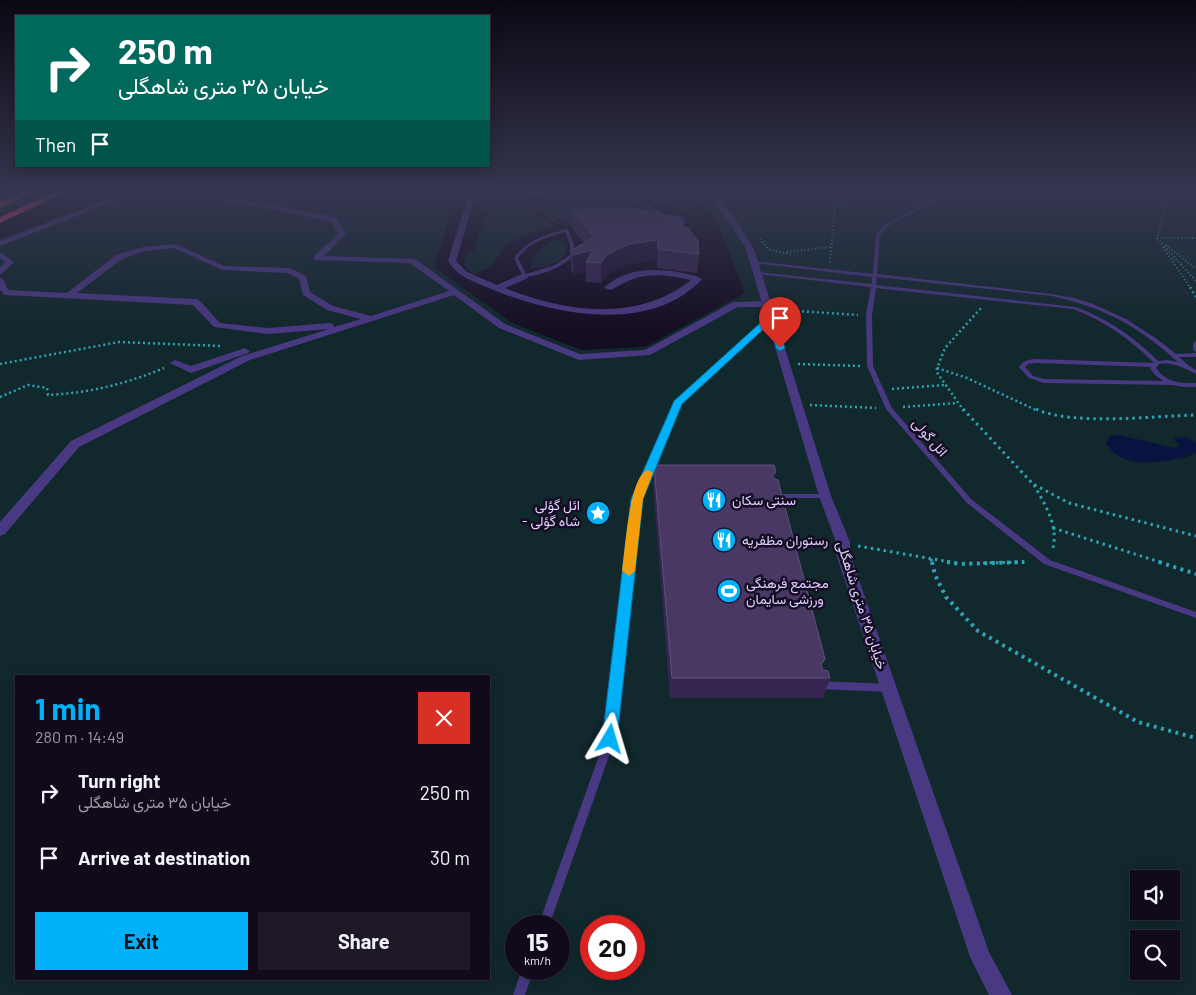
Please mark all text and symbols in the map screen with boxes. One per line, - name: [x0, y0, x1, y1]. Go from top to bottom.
- text: 250 m: [118, 29, 213, 71]
- icon: right: [35, 35, 100, 100]
- text: خیابان ۳۵ متری شاهگلی: [118, 72, 329, 98]
- icon: arrive: [86, 130, 114, 158]
- text: Then: [35, 133, 76, 156]
- pin: [759, 297, 801, 348]
- icon: arrive: [766, 304, 794, 332]
- street label: ائل گولی: [908, 414, 952, 460]
- restaurant icon: سنتی سکان: [701, 487, 727, 513]
- place label: سنتی سکان: [732, 491, 796, 509]
- place label: ائل گؤلی - شاه گؤلی: [522, 496, 580, 530]
- place icon: ائل گؤلی - شاه گؤلی: [585, 500, 611, 526]
- restaurant icon: رستوران مظفریه: [711, 527, 737, 553]
- place label: رستوران مظفریه: [742, 531, 828, 549]
- street label: خیابان ۳۵ متری شاهگلی: [833, 538, 891, 672]
- place label: مجتمع فرهنگی ورزشی سایمان: [746, 574, 829, 608]
- sports icon: مجتمع فرهنگی ورزشی سایمان: [716, 578, 742, 604]
- text: 1 min: [35, 690, 101, 726]
- button: close: [418, 692, 470, 744]
- position arrow: [583, 712, 635, 764]
- text: 280 m · 14:49: [35, 727, 124, 746]
- text: Turn right: [78, 769, 160, 792]
- icon: right: [35, 779, 63, 807]
- text: 250 m: [420, 781, 470, 804]
- text: خیابان ۳۵ متری شاهگلی: [78, 792, 231, 811]
- icon: arrive: [35, 844, 63, 872]
- text: Arrive at destination: [78, 846, 250, 869]
- text: 30 m: [430, 846, 470, 869]
- map controls: [1130, 870, 1180, 980]
- button: sound: [1130, 870, 1180, 920]
- button: Exit: [35, 912, 248, 970]
- button: Share: [258, 912, 470, 970]
- speed limit sign: 20: [580, 915, 645, 980]
- text: 15: [526, 926, 549, 956]
- button: search: [1130, 930, 1180, 980]
- text: km/h: [524, 953, 551, 967]

